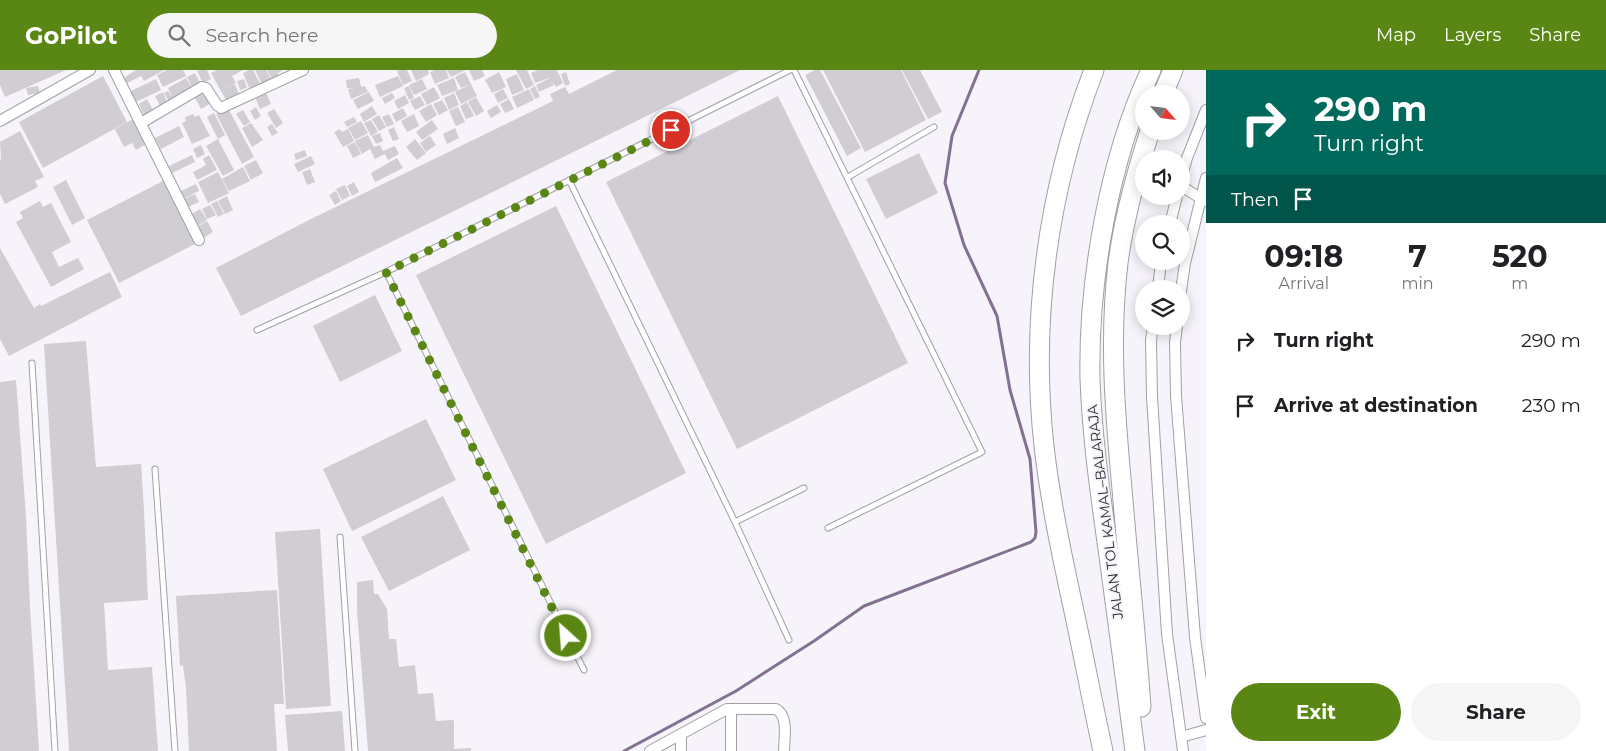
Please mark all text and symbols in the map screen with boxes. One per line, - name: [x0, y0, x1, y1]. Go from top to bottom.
- search box: [147, 13, 497, 58]
- text: GoPilot: [25, 21, 117, 50]
- icon: search: [165, 21, 193, 49]
- text: Search here: [205, 24, 318, 47]
- text: Map: [1376, 24, 1416, 46]
- text: Layers: [1444, 24, 1501, 46]
- text: Share: [1529, 24, 1581, 46]
- north arrow: [1135, 85, 1190, 140]
- map controls: [1135, 85, 1190, 335]
- text: 290 m: [1314, 87, 1427, 130]
- icon: right: [1231, 90, 1296, 155]
- pin: [650, 109, 692, 151]
- icon: arrive: [657, 116, 685, 144]
- text: Turn right: [1314, 130, 1424, 157]
- button: sound: [1135, 150, 1190, 205]
- icon: arrive: [1289, 185, 1317, 213]
- text: Then: [1231, 188, 1279, 211]
- button: search: [1135, 215, 1190, 270]
- text: 09:18: [1264, 238, 1343, 275]
- text: 7: [1408, 238, 1427, 275]
- text: 520: [1492, 238, 1548, 275]
- text: Arrival: [1279, 274, 1329, 293]
- text: min: [1402, 274, 1434, 293]
- text: m: [1511, 274, 1528, 293]
- button: layers: [1135, 280, 1190, 335]
- icon: right: [1231, 327, 1259, 355]
- text: Turn right: [1274, 329, 1374, 352]
- text: 290 m: [1521, 329, 1581, 352]
- icon: arrive: [1231, 392, 1259, 420]
- text: Arrive at destination: [1274, 394, 1478, 417]
- text: 230 m: [1522, 394, 1581, 417]
- street label: JALAN TOL KAMAL–BALARAJA: [1083, 403, 1127, 621]
- position arrow: [539, 609, 591, 661]
- button: Exit: [1231, 683, 1401, 741]
- button: Share: [1411, 683, 1581, 741]

